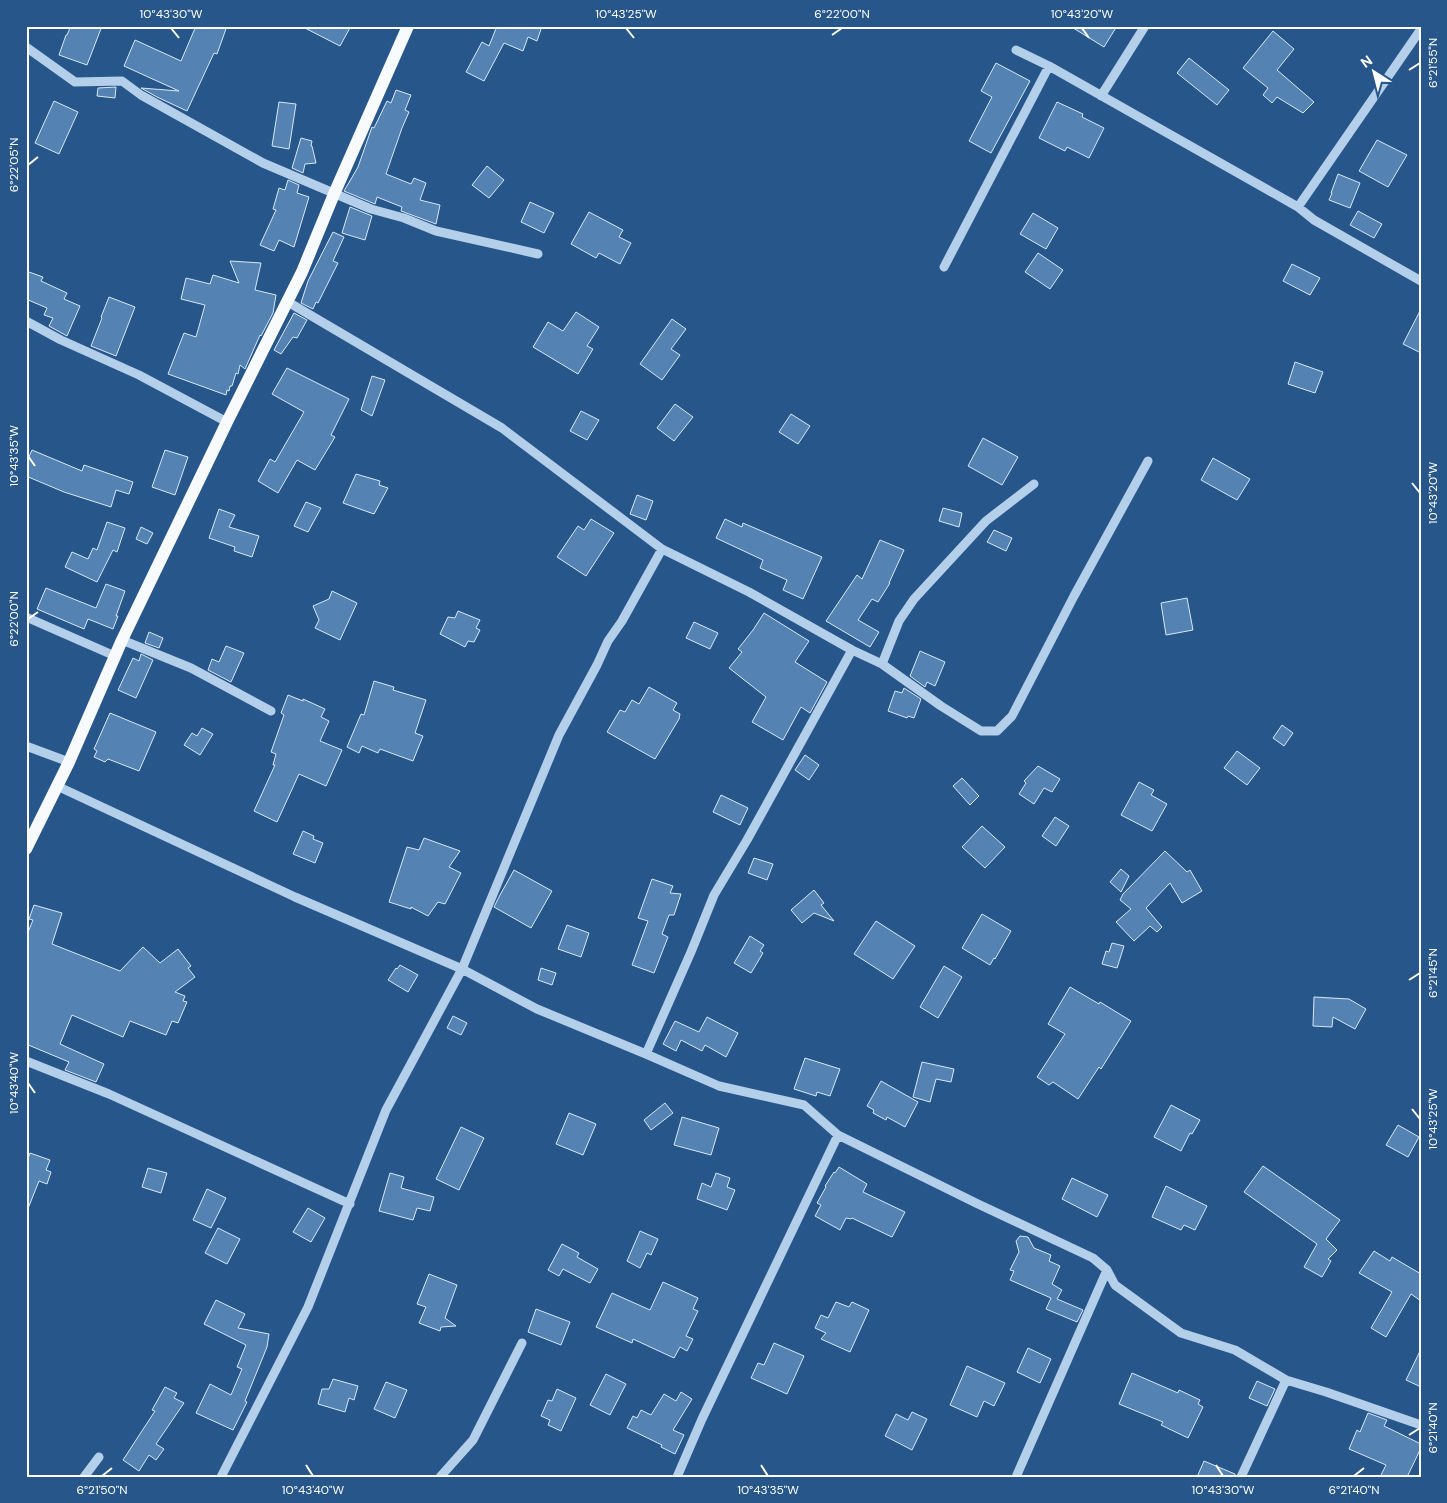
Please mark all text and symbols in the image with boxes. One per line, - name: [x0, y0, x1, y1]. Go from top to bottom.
- text: 10°43'30"W: [140, 6, 203, 22]
- text: 10°43'25"W: [595, 6, 657, 22]
- text: 6°22'00"N: [814, 6, 870, 22]
- text: 10°43'20"W: [1051, 6, 1114, 22]
- text: 6°21'55"N: [1425, 38, 1441, 88]
- north arrow: [1350, 48, 1400, 98]
- text: N: [1357, 51, 1376, 72]
- text: 6°22'05"N: [6, 138, 22, 192]
- text: 10°43'35"W: [6, 425, 22, 487]
- text: 10°43'20"W: [1425, 461, 1441, 524]
- text: 6°22'00"N: [6, 591, 22, 647]
- text: 6°21'45"N: [1425, 948, 1441, 998]
- text: 10°43'40"W: [6, 1051, 22, 1114]
- text: 10°43'25"W: [1425, 1088, 1441, 1150]
- text: 6°21'40"N: [1425, 1403, 1441, 1453]
- text: 6°21'50"N: [76, 1482, 128, 1498]
- text: 10°43'40"W: [282, 1482, 345, 1498]
- text: 10°43'35"W: [737, 1482, 799, 1498]
- text: 10°43'30"W: [1192, 1482, 1255, 1498]
- text: 6°21'40"N: [1329, 1482, 1379, 1498]

